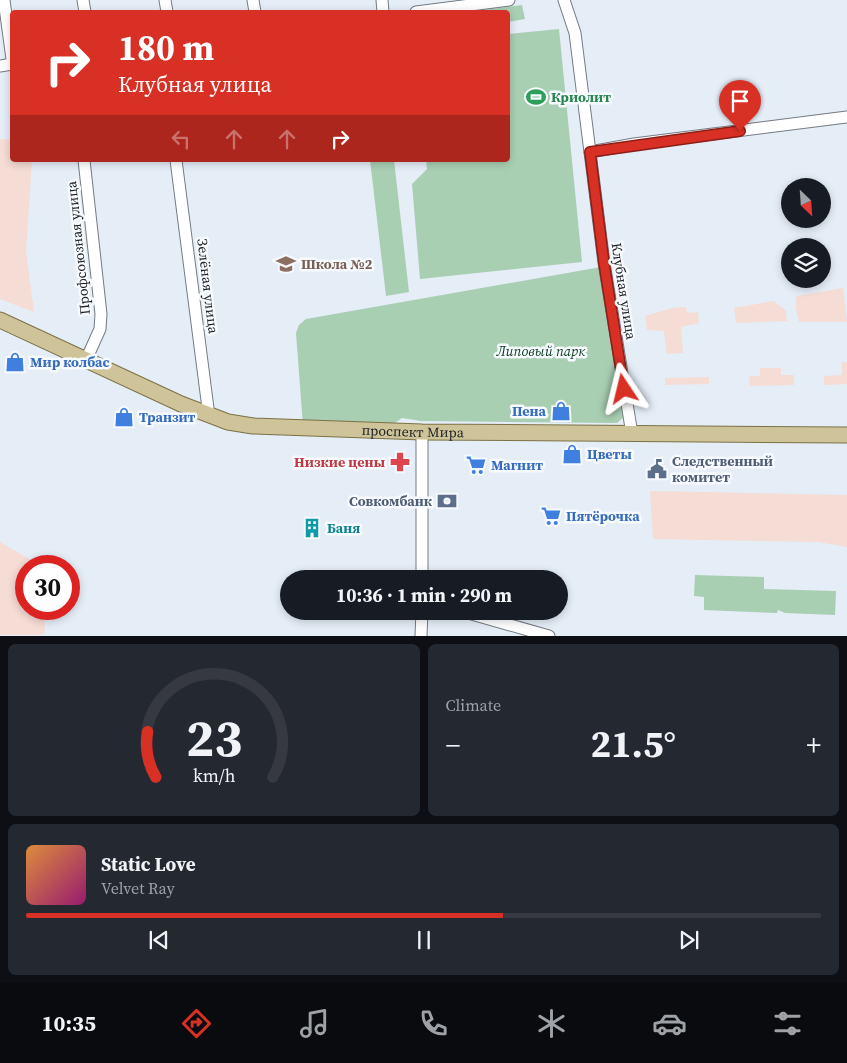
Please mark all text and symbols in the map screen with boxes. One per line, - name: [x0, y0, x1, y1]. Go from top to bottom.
- text: 180 m: [118, 24, 214, 72]
- icon: right: [35, 30, 100, 95]
- text: Клубная улица: [118, 69, 272, 99]
- pin: [719, 80, 761, 131]
- sports icon: Криолит: [525, 86, 547, 108]
- place label: Криолит: [551, 87, 611, 107]
- icon: arrive: [726, 87, 754, 115]
- icon: left: [167, 125, 195, 153]
- icon: ahead: [220, 125, 248, 153]
- icon: ahead: [273, 125, 301, 153]
- icon: right: [326, 125, 354, 153]
- north arrow: [781, 178, 831, 228]
- map controls: [781, 178, 831, 288]
- street label: Профсоюзная улица: [61, 179, 95, 316]
- street label: Зелёная улица: [192, 237, 224, 336]
- button: layers: [781, 238, 831, 288]
- street label: Клубная улица: [606, 241, 642, 342]
- school or university icon: Школа №2: [275, 253, 297, 275]
- place label: Школа №2: [301, 254, 373, 274]
- park label: Липовый парк: [496, 341, 585, 361]
- shop icon: Мир колбас: [4, 351, 26, 373]
- place label: Мир колбас: [30, 352, 110, 372]
- position arrow: [597, 362, 649, 414]
- shop icon: Пена: [550, 400, 572, 422]
- place label: Пена: [512, 401, 547, 421]
- shop icon: Транзит: [113, 406, 135, 428]
- place label: Транзит: [139, 407, 196, 427]
- street label: проспект Мира: [361, 420, 465, 442]
- shop icon: Цветы: [561, 443, 583, 465]
- place label: Цветы: [587, 444, 632, 464]
- pharmacy icon: Низкие цены: [389, 451, 411, 473]
- place label: Следственный комитет: [672, 451, 773, 487]
- place label: Низкие цены: [294, 452, 385, 472]
- supermarket icon: Магнит: [465, 454, 487, 476]
- place label: Магнит: [491, 455, 543, 475]
- public building icon: Следственный комитет: [646, 458, 668, 480]
- bank icon: Совкомбанк: [436, 490, 458, 512]
- place label: Совкомбанк: [349, 491, 433, 511]
- supermarket icon: Пятёрочка: [540, 505, 562, 527]
- place label: Пятёрочка: [566, 506, 640, 526]
- building icon: Баня: [301, 517, 323, 539]
- place label: Баня: [327, 518, 360, 538]
- speed limit sign: 30: [15, 555, 80, 620]
- text: 10:36 · 1 min · 290 m: [336, 582, 512, 608]
- text: Climate: [446, 694, 501, 716]
- text: 23: [186, 702, 242, 773]
- text: 21.5°: [590, 718, 676, 770]
- text: −: [446, 726, 460, 764]
- text: +: [806, 726, 821, 764]
- text: km/h: [192, 763, 235, 788]
- text: Static Love: [101, 851, 196, 877]
- text: Velvet Ray: [101, 877, 175, 899]
- icon: previous: [145, 926, 173, 954]
- icon: pause: [410, 926, 438, 954]
- icon: next: [675, 926, 703, 954]
- icon: directions: [179, 1006, 214, 1041]
- icon: music: [297, 1006, 332, 1041]
- icon: phone: [416, 1006, 451, 1041]
- icon: climate: [534, 1006, 569, 1041]
- icon: car: [652, 1006, 687, 1041]
- icon: filters: [770, 1006, 805, 1041]
- text: 10:35: [42, 1008, 96, 1038]

